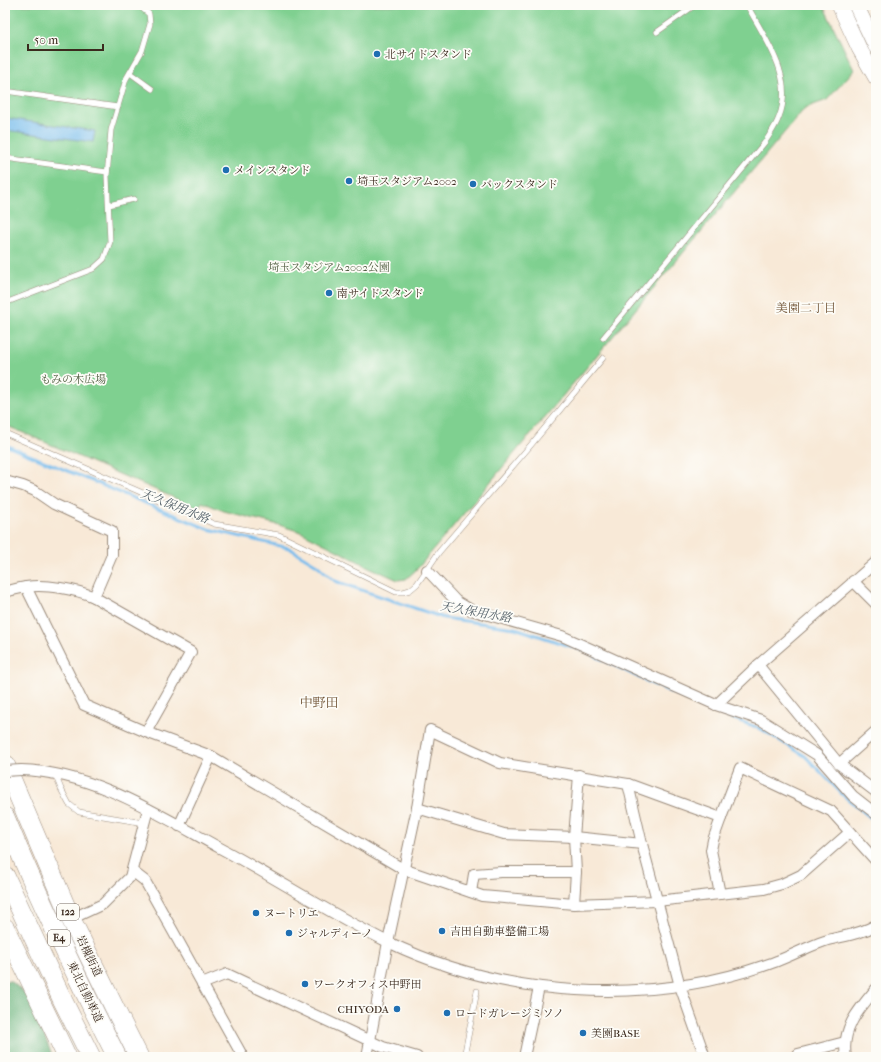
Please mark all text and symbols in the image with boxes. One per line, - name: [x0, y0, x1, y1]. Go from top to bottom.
- scale bar: [28, 26, 103, 52]
- text: 50 m: [34, 33, 58, 47]
- place label: 北サイドスタンド: [385, 48, 472, 61]
- marker: 北サイドスタンド: [372, 49, 382, 59]
- place label: メインスタンド: [234, 164, 310, 177]
- marker: メインスタンド: [221, 165, 231, 175]
- place label: 埼玉スタジアム2002: [357, 175, 457, 188]
- marker: 埼玉スタジアム2002: [344, 176, 354, 186]
- place label: バックスタンド: [481, 178, 558, 191]
- marker: バックスタンド: [468, 179, 478, 189]
- park label: 埼玉スタジアム2002公園: [268, 261, 390, 274]
- place label: 南サイドスタンド: [337, 287, 424, 300]
- marker: 南サイドスタンド: [324, 288, 334, 298]
- district label: 美園二丁目: [776, 301, 836, 315]
- park label: もみの木広場: [40, 373, 106, 386]
- water label: 天久保用水路: [139, 486, 212, 526]
- water label: 天久保用水路: [439, 599, 514, 625]
- district label: 中野田: [299, 695, 339, 710]
- road number: 122: [57, 904, 79, 920]
- place label: ヌートリエ: [264, 907, 319, 920]
- marker: ヌートリエ: [251, 908, 261, 918]
- place label: 吉田自動車整備工場: [450, 925, 549, 938]
- marker: 吉田自動車整備工場: [437, 926, 447, 936]
- place label: ジャルディーノ: [297, 927, 373, 940]
- marker: ジャルディーノ: [284, 928, 294, 938]
- road number: E4: [48, 930, 70, 946]
- street label: 岩槻街道: [74, 933, 104, 979]
- street label: 東北自動車道: [65, 959, 105, 1025]
- place label: ワークオフィス中野田: [313, 978, 422, 991]
- marker: ワークオフィス中野田: [300, 979, 310, 989]
- place label: CHIYODA: [337, 1003, 390, 1016]
- marker: CHIYODA: [392, 1004, 402, 1014]
- place label: ロードガレージミソノ: [455, 1007, 564, 1020]
- marker: ロードガレージミソノ: [442, 1008, 452, 1018]
- place label: 美園BASE: [591, 1027, 640, 1040]
- marker: 美園BASE: [578, 1028, 588, 1038]

